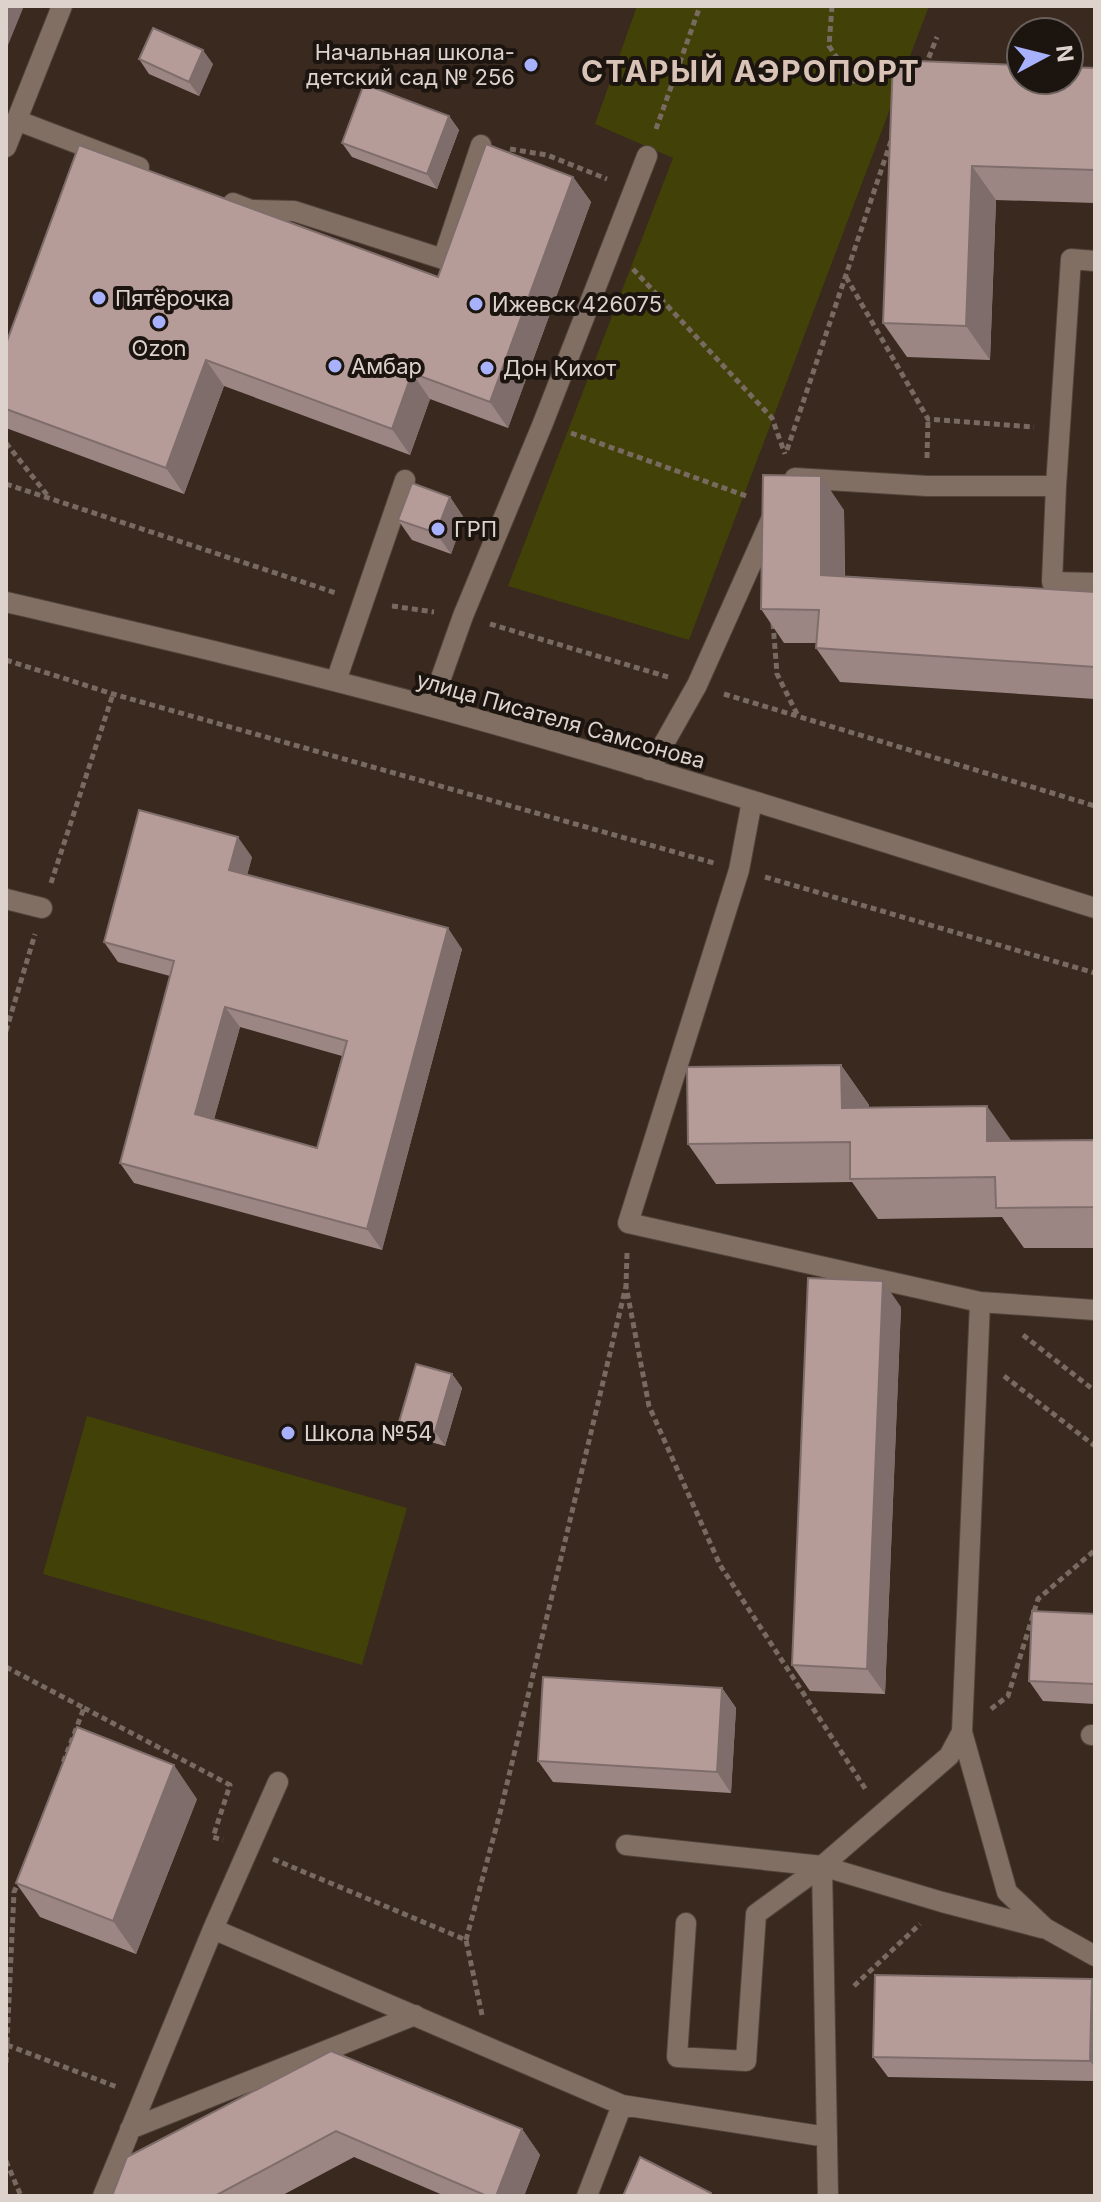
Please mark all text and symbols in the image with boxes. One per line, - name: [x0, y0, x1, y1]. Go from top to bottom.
- north arrow: [1005, 16, 1085, 96]
- place label: Начальная школа- детский сад № 256: [306, 39, 515, 90]
- text: N: [1051, 44, 1079, 63]
- district label: СТАРЫЙ АЭРОПОРТ: [581, 53, 921, 89]
- marker: Начальная школа- детский сад № 256: [522, 56, 540, 74]
- place label: Пятёрочка: [115, 285, 230, 311]
- marker: Пятёрочка: [90, 289, 108, 307]
- place label: Ижевск 426075: [492, 291, 662, 317]
- marker: Ижевск 426075: [467, 295, 485, 313]
- marker: Ozon: [150, 313, 168, 331]
- place label: Ozon: [132, 335, 186, 361]
- place label: Амбар: [351, 353, 422, 379]
- place label: Дон Кихот: [503, 355, 617, 381]
- marker: Амбар: [326, 357, 344, 375]
- marker: Дон Кихот: [478, 359, 496, 377]
- place label: ГРП: [454, 516, 497, 542]
- marker: ГРП: [429, 520, 447, 538]
- street label: улица Писателя Самсонова: [414, 666, 708, 774]
- place label: Школа №54: [304, 1420, 433, 1446]
- marker: Школа №54: [279, 1424, 297, 1442]

